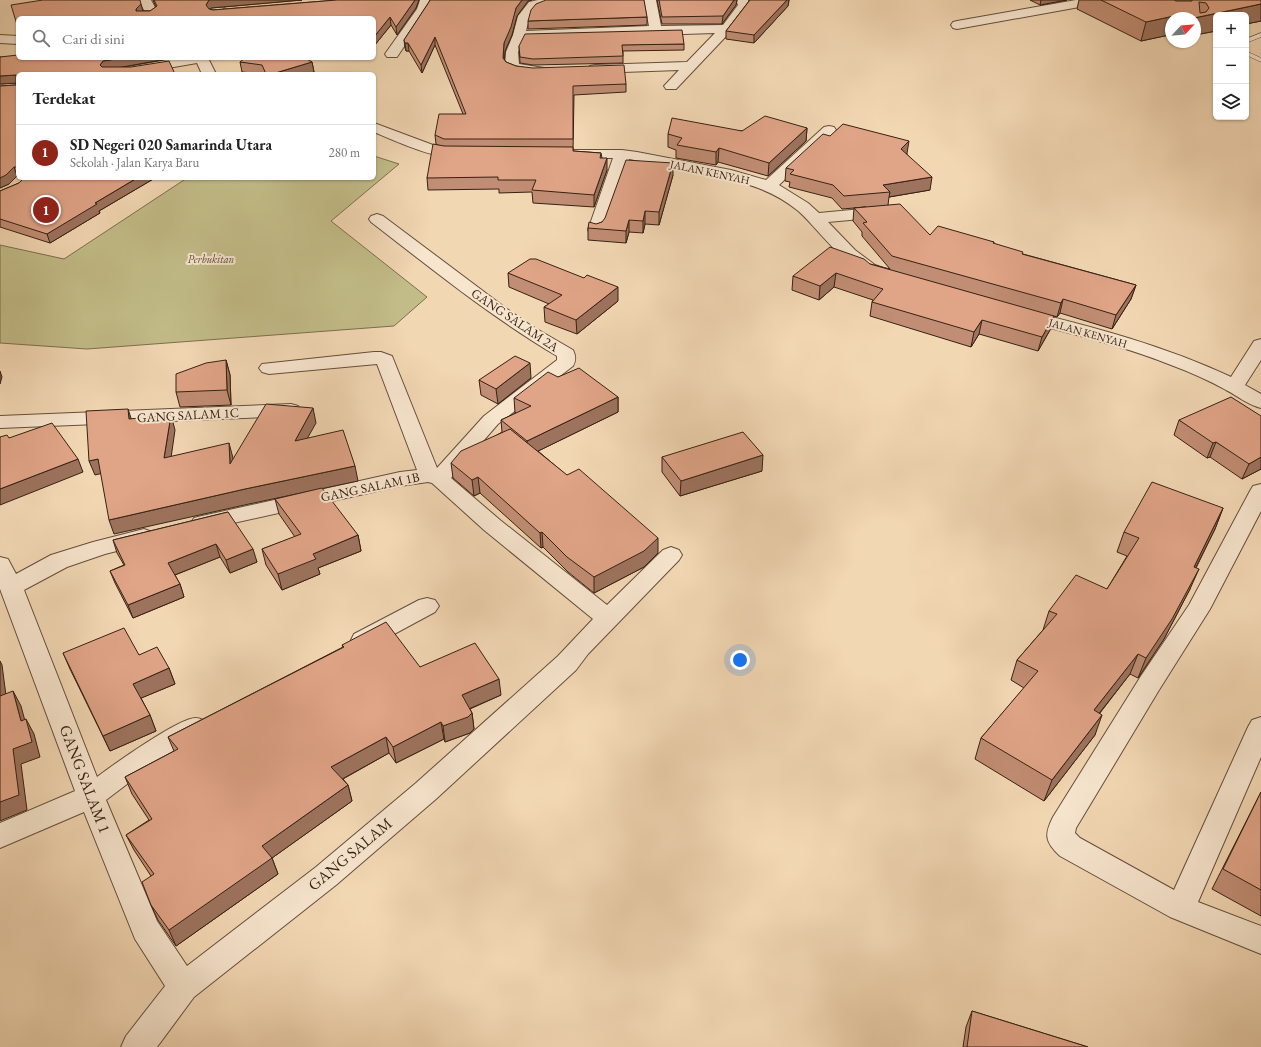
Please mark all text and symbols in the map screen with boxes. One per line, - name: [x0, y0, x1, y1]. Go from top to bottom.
- north arrow: [1165, 12, 1201, 48]
- map controls: [1213, 12, 1249, 120]
- button: +: [1213, 12, 1249, 48]
- search box: [16, 16, 376, 60]
- icon: search: [30, 27, 52, 49]
- text: Cari di sini: [62, 29, 125, 48]
- button: −: [1213, 48, 1249, 84]
- button: layers: [1213, 84, 1249, 120]
- text: Terdekat: [32, 87, 95, 109]
- text: SD Negeri 020 Samarinda Utara: [70, 135, 272, 154]
- text: 1: [42, 144, 48, 161]
- text: 280 m: [329, 144, 360, 161]
- text: Sekolah · Jalan Karya Baru: [70, 154, 199, 171]
- street label: JALAN KENYAH: [668, 157, 751, 187]
- pin: 1: [33, 195, 59, 225]
- park label: Perbukitan: [188, 252, 235, 266]
- street label: GANG SALAM 2A: [468, 284, 563, 356]
- street label: JALAN KENYAH: [1046, 315, 1129, 351]
- street label: GANG SALAM 1C: [136, 404, 240, 426]
- street label: GANG SALAM 1B: [319, 468, 421, 506]
- your location: [730, 650, 750, 670]
- street label: GANG SALAM 1: [55, 722, 115, 836]
- street label: GANG SALAM: [304, 813, 396, 895]

